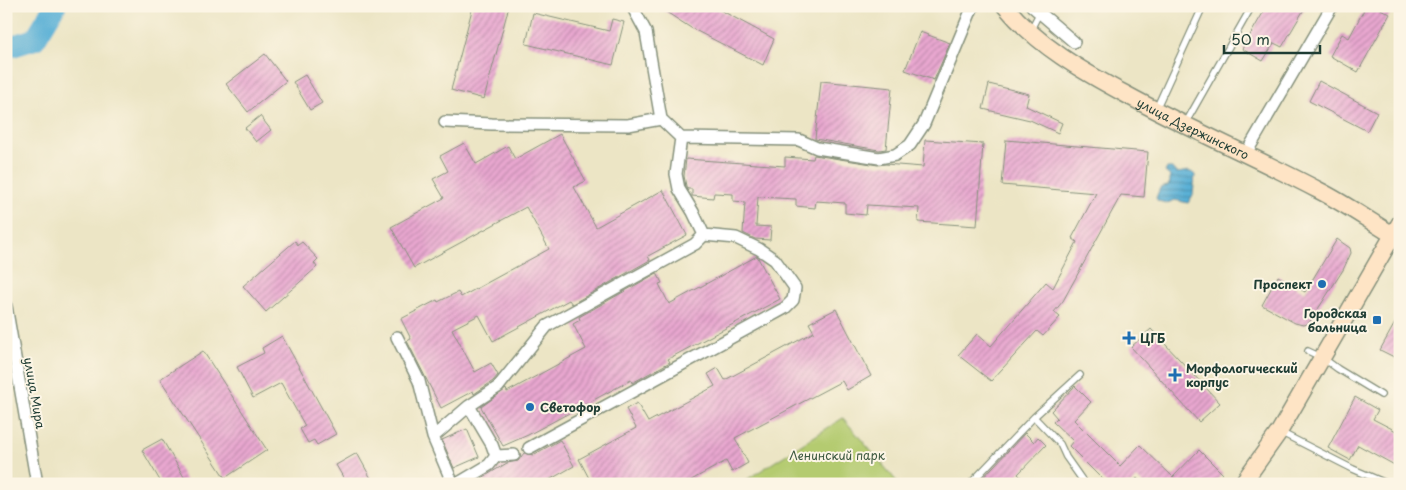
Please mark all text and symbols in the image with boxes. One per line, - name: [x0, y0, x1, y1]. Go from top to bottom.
- scale bar: [1224, 22, 1320, 54]
- text: 50 m: [1231, 27, 1270, 50]
- street label: улица Дзержинского: [1134, 93, 1252, 164]
- place label: Проспект: [1253, 275, 1313, 293]
- marker: Проспект: [1316, 278, 1328, 290]
- place label: Городская больница: [1304, 304, 1368, 336]
- marker: Городская больница: [1371, 314, 1383, 326]
- place label: ЦГБ: [1140, 329, 1165, 347]
- marker: ЦГБ: [1122, 331, 1136, 345]
- street label: улица Мира: [20, 356, 50, 431]
- place label: Морфологический корпус: [1186, 359, 1298, 391]
- marker: Морфологический корпус: [1168, 368, 1182, 382]
- place label: Светофор: [540, 398, 601, 416]
- marker: Светофор: [524, 401, 536, 413]
- park label: Ленинский парк: [789, 446, 886, 464]

